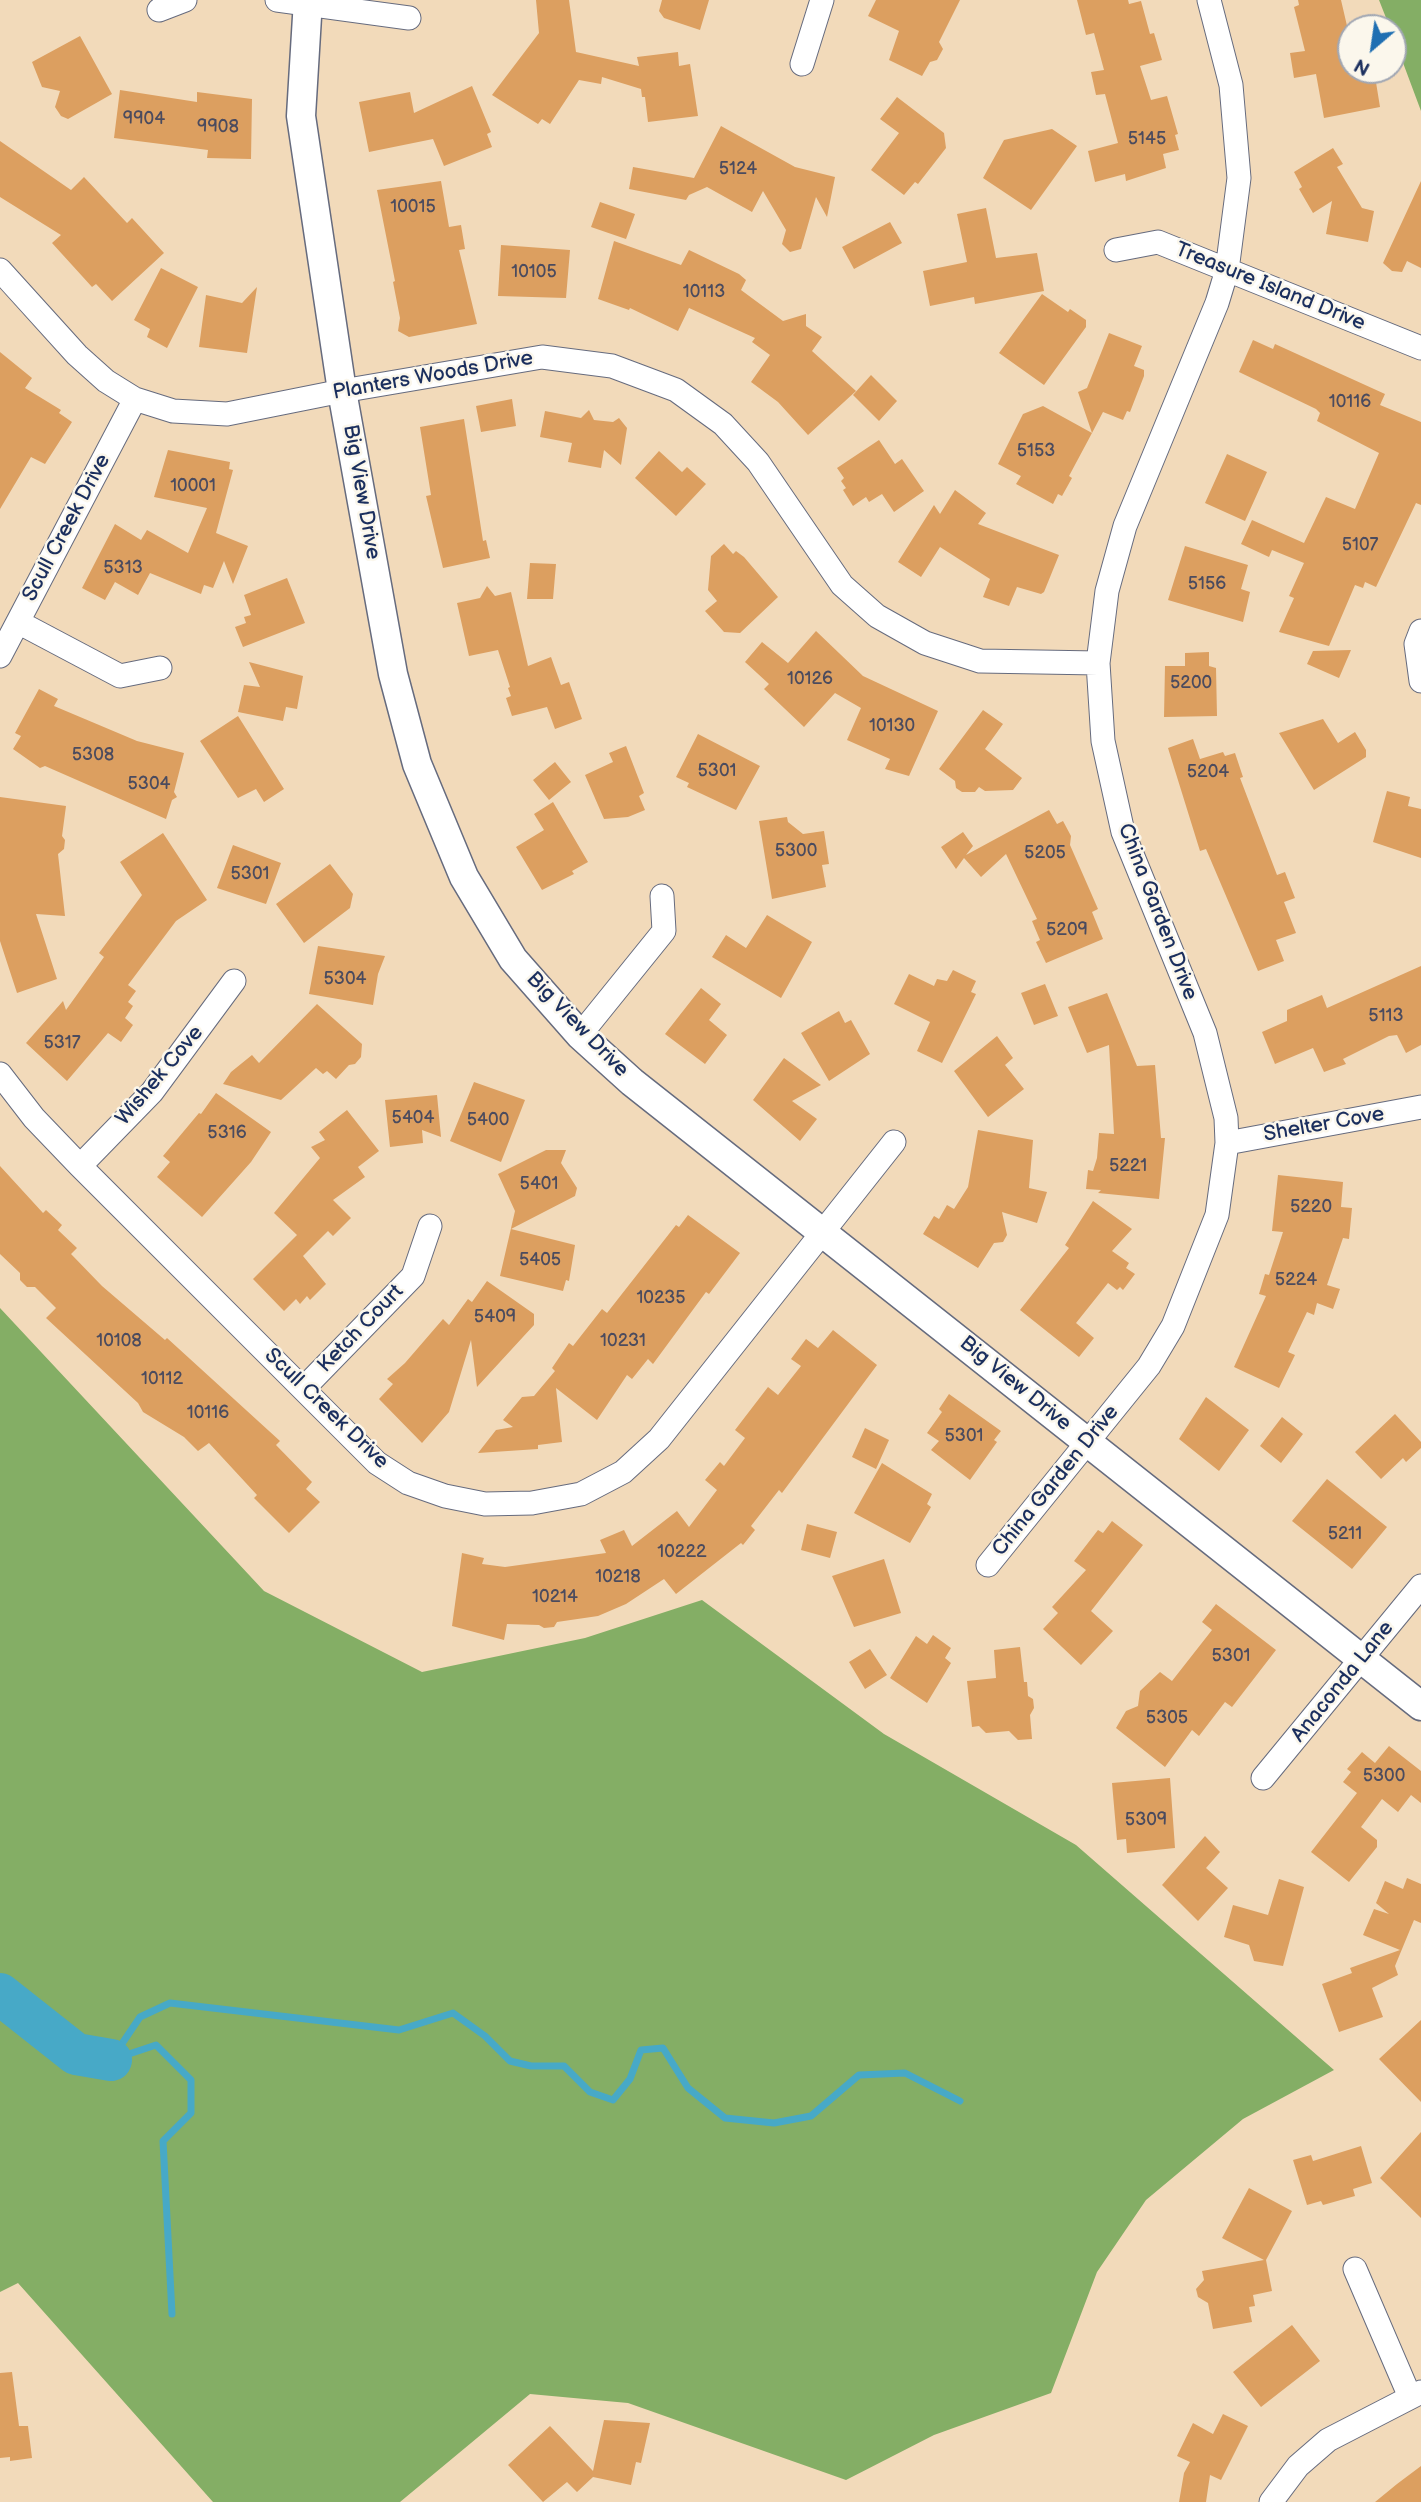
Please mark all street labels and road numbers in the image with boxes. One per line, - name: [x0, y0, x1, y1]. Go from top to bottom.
- street label: Treasure Island Drive: [1171, 237, 1369, 337]
- street label: Planters Woods Drive: [331, 346, 535, 406]
- street label: Big View Drive: [337, 423, 385, 561]
- street label: Scull Creek Drive: [18, 450, 116, 606]
- street label: China Garden Drive: [1112, 820, 1202, 1004]
- street label: Big View Drive: [521, 967, 633, 1083]
- street label: Wishek Cove: [111, 1021, 209, 1131]
- street label: Shelter Cove: [1262, 1102, 1386, 1148]
- street label: Ketch Court: [313, 1280, 409, 1378]
- street label: Big View Drive: [954, 1331, 1076, 1437]
- street label: Scull Creek Drive: [259, 1343, 393, 1475]
- street label: China Garden Drive: [987, 1400, 1125, 1562]
- street label: Anaconda Lane: [1286, 1616, 1400, 1748]

